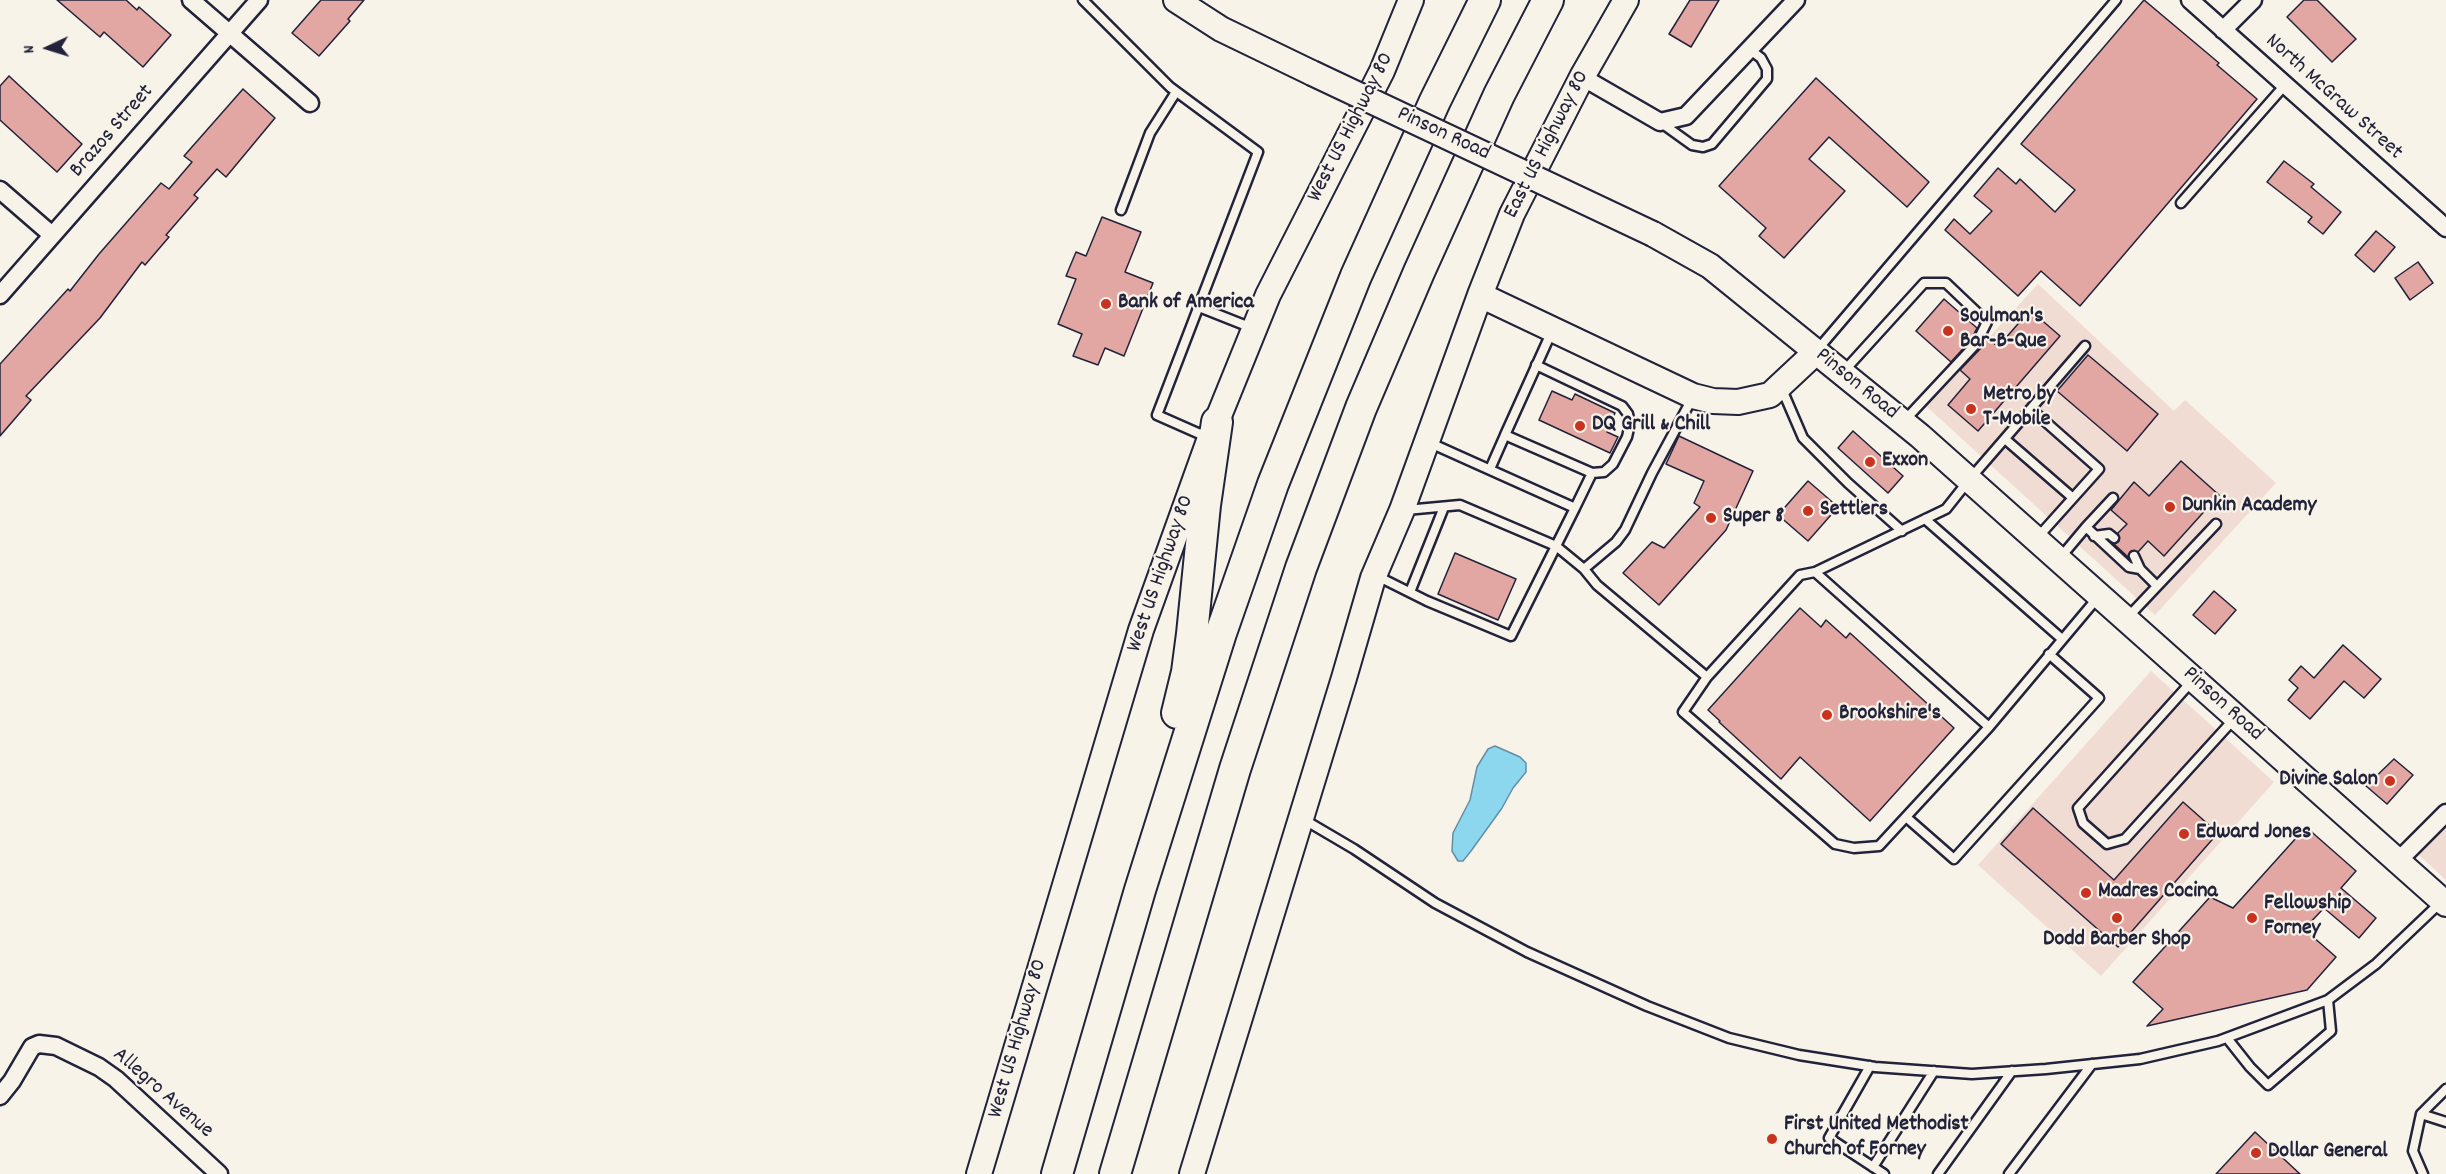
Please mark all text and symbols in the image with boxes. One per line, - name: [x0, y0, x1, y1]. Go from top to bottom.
- north arrow: [18, 18, 78, 78]
- street label: North McGraw Street: [2259, 29, 2407, 167]
- text: N: [18, 45, 41, 54]
- street label: West US Highway 80: [1303, 49, 1401, 207]
- street label: East US Highway 80: [1499, 67, 1597, 223]
- street label: Brazos Street: [65, 80, 161, 184]
- street label: Pinson Road: [1392, 102, 1494, 168]
- place label: Bank of America: [1118, 291, 1254, 317]
- marker: Bank of America: [1099, 297, 1113, 311]
- place label: Soulman's Bar-B-Que: [1960, 305, 2046, 356]
- marker: Soulman's Bar-B-Que: [1941, 324, 1955, 338]
- street label: Pinson Road: [1809, 343, 1903, 427]
- place label: Metro by T-Mobile: [1983, 383, 2055, 434]
- marker: Metro by T-Mobile: [1964, 402, 1978, 416]
- place label: DQ Grill & Chill: [1592, 413, 1710, 439]
- marker: DQ Grill & Chill: [1573, 419, 1587, 433]
- place label: Exxon: [1882, 449, 1928, 475]
- marker: Exxon: [1863, 455, 1877, 469]
- street label: West US Highway 80: [1123, 492, 1201, 656]
- place label: Dunkin Academy: [2182, 494, 2316, 520]
- place label: Settlers: [1820, 498, 1888, 524]
- marker: Dunkin Academy: [2163, 500, 2177, 514]
- marker: Settlers: [1801, 504, 1815, 518]
- place label: Super 8: [1723, 505, 1784, 531]
- marker: Super 8: [1704, 511, 1718, 525]
- street label: Pinson Road: [2176, 662, 2268, 748]
- place label: Brookshire's: [1839, 702, 1941, 728]
- marker: Brookshire's: [1820, 708, 1834, 722]
- place label: Divine Salon: [2279, 768, 2378, 794]
- marker: Divine Salon: [2383, 774, 2397, 788]
- place label: Edward Jones: [2196, 821, 2311, 847]
- marker: Edward Jones: [2177, 827, 2191, 841]
- place label: Madres Cocina: [2098, 880, 2218, 906]
- marker: Madres Cocina: [2079, 886, 2093, 900]
- place label: Fellowship Forney: [2264, 892, 2351, 944]
- marker: Dodd Barber Shop: [2110, 911, 2124, 925]
- marker: Fellowship Forney: [2245, 911, 2259, 925]
- place label: Dodd Barber Shop: [2043, 928, 2191, 954]
- street label: West US Highway 80: [984, 956, 1054, 1122]
- street label: Allegro Avenue: [106, 1043, 218, 1145]
- place label: First United Methodist Church of Forney: [1784, 1113, 1969, 1164]
- marker: First United Methodist Church of Forney: [1765, 1132, 1779, 1146]
- place label: Dollar General: [2268, 1140, 2387, 1166]
- marker: Dollar General: [2249, 1146, 2263, 1160]

